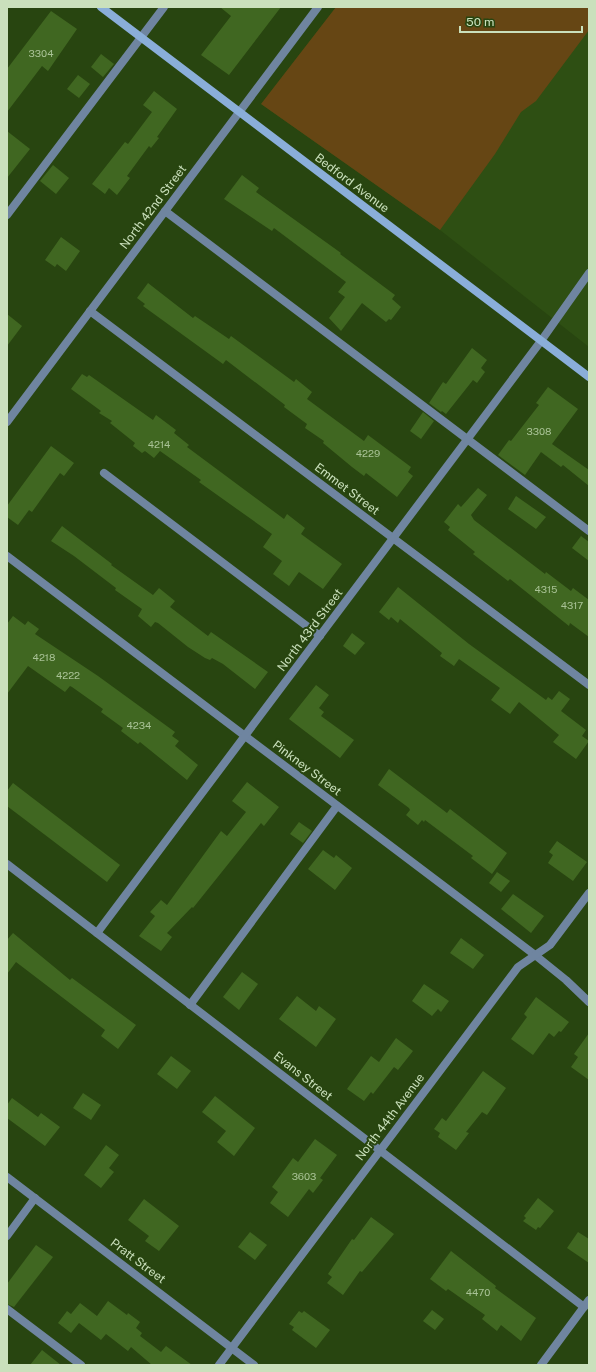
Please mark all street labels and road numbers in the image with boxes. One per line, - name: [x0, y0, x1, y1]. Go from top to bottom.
- street label: Bedford Avenue: [312, 151, 392, 216]
- street label: North 42nd Street: [117, 162, 189, 252]
- street label: Emmet Street: [312, 460, 382, 518]
- street label: North 43rd Street: [274, 586, 346, 674]
- street label: Pinkney Street: [270, 738, 344, 799]
- street label: Evans Street: [271, 1049, 335, 1103]
- street label: North 44th Avenue: [353, 1070, 427, 1163]
- street label: Pratt Street: [108, 1236, 169, 1286]

